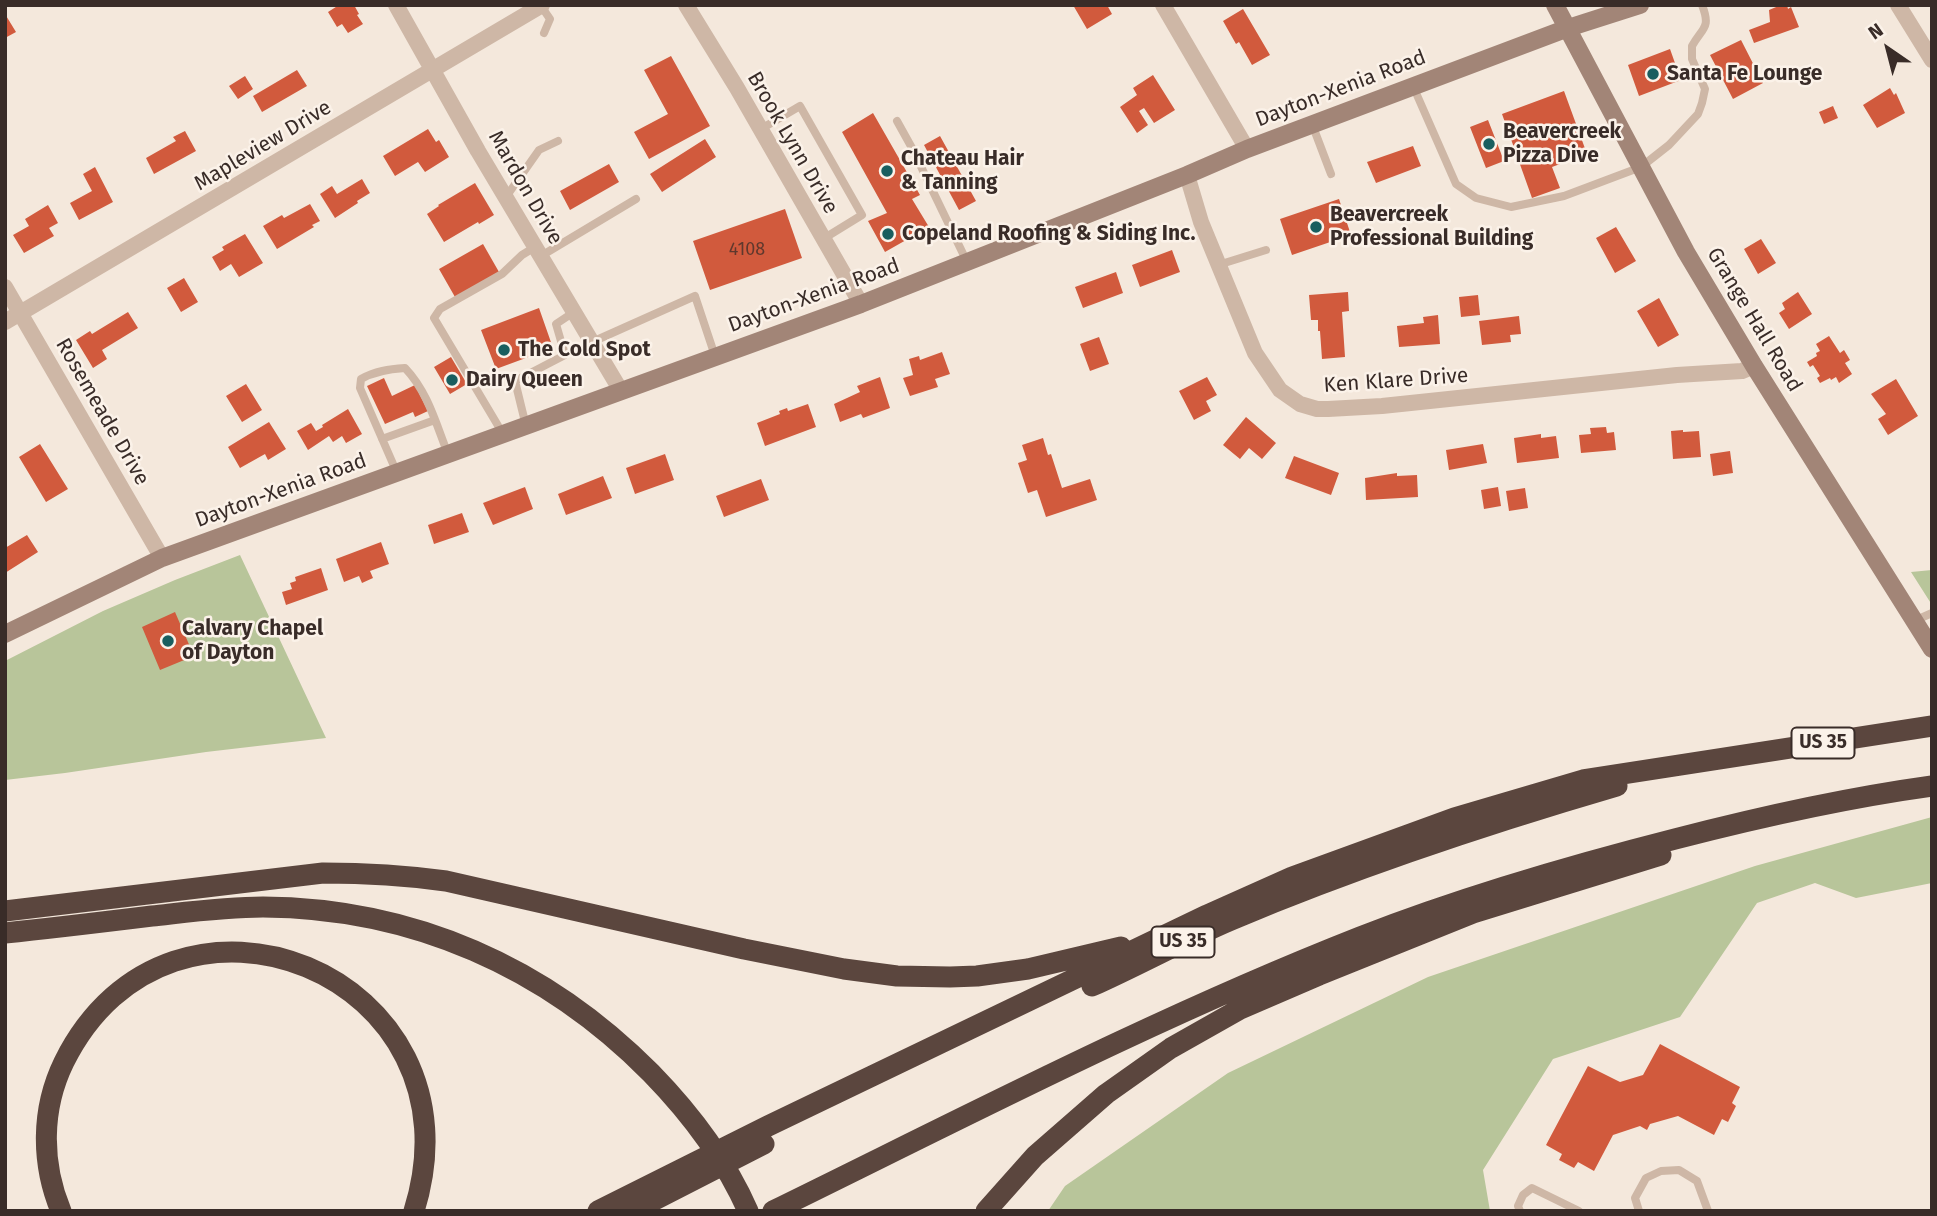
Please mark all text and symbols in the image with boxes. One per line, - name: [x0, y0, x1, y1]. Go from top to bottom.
- north arrow: [1853, 14, 1923, 84]
- text: N: [1864, 18, 1887, 44]
- street label: Dayton-Xenia Road: [1252, 45, 1430, 133]
- place label: Santa Fe Lounge: [1667, 61, 1822, 87]
- marker: Santa Fe Lounge: [1645, 66, 1661, 82]
- street label: Brook Lynn Drive: [741, 67, 843, 219]
- street label: Mapleview Drive: [190, 95, 336, 197]
- place label: Beavercreek Pizza Dive: [1503, 119, 1621, 169]
- street label: Mardon Drive: [482, 127, 568, 249]
- marker: Beavercreek Pizza Dive: [1481, 136, 1497, 152]
- place label: Chateau Hair & Tanning: [901, 146, 1024, 196]
- marker: Chateau Hair & Tanning: [879, 163, 895, 179]
- place label: Beavercreek Professional Building: [1330, 202, 1533, 252]
- marker: Beavercreek Professional Building: [1308, 219, 1324, 235]
- place label: Copeland Roofing & Siding Inc.: [902, 221, 1195, 247]
- marker: Copeland Roofing & Siding Inc.: [880, 226, 896, 242]
- house number: 4108: [729, 239, 765, 261]
- street label: Grange Hall Road: [1701, 243, 1807, 397]
- street label: Dayton-Xenia Road: [725, 253, 903, 339]
- street label: Rosemeade Drive: [50, 334, 154, 490]
- place label: The Cold Spot: [518, 337, 651, 363]
- marker: The Cold Spot: [496, 342, 512, 358]
- street label: Ken Klare Drive: [1323, 363, 1469, 399]
- place label: Dairy Queen: [466, 367, 583, 393]
- marker: Dairy Queen: [444, 372, 460, 388]
- street label: Dayton-Xenia Road: [192, 448, 370, 534]
- place label: Calvary Chapel of Dayton: [182, 616, 323, 666]
- marker: Calvary Chapel of Dayton: [160, 633, 176, 649]
- road number: US 35: [1792, 728, 1854, 758]
- road number: US 35: [1152, 926, 1214, 958]

